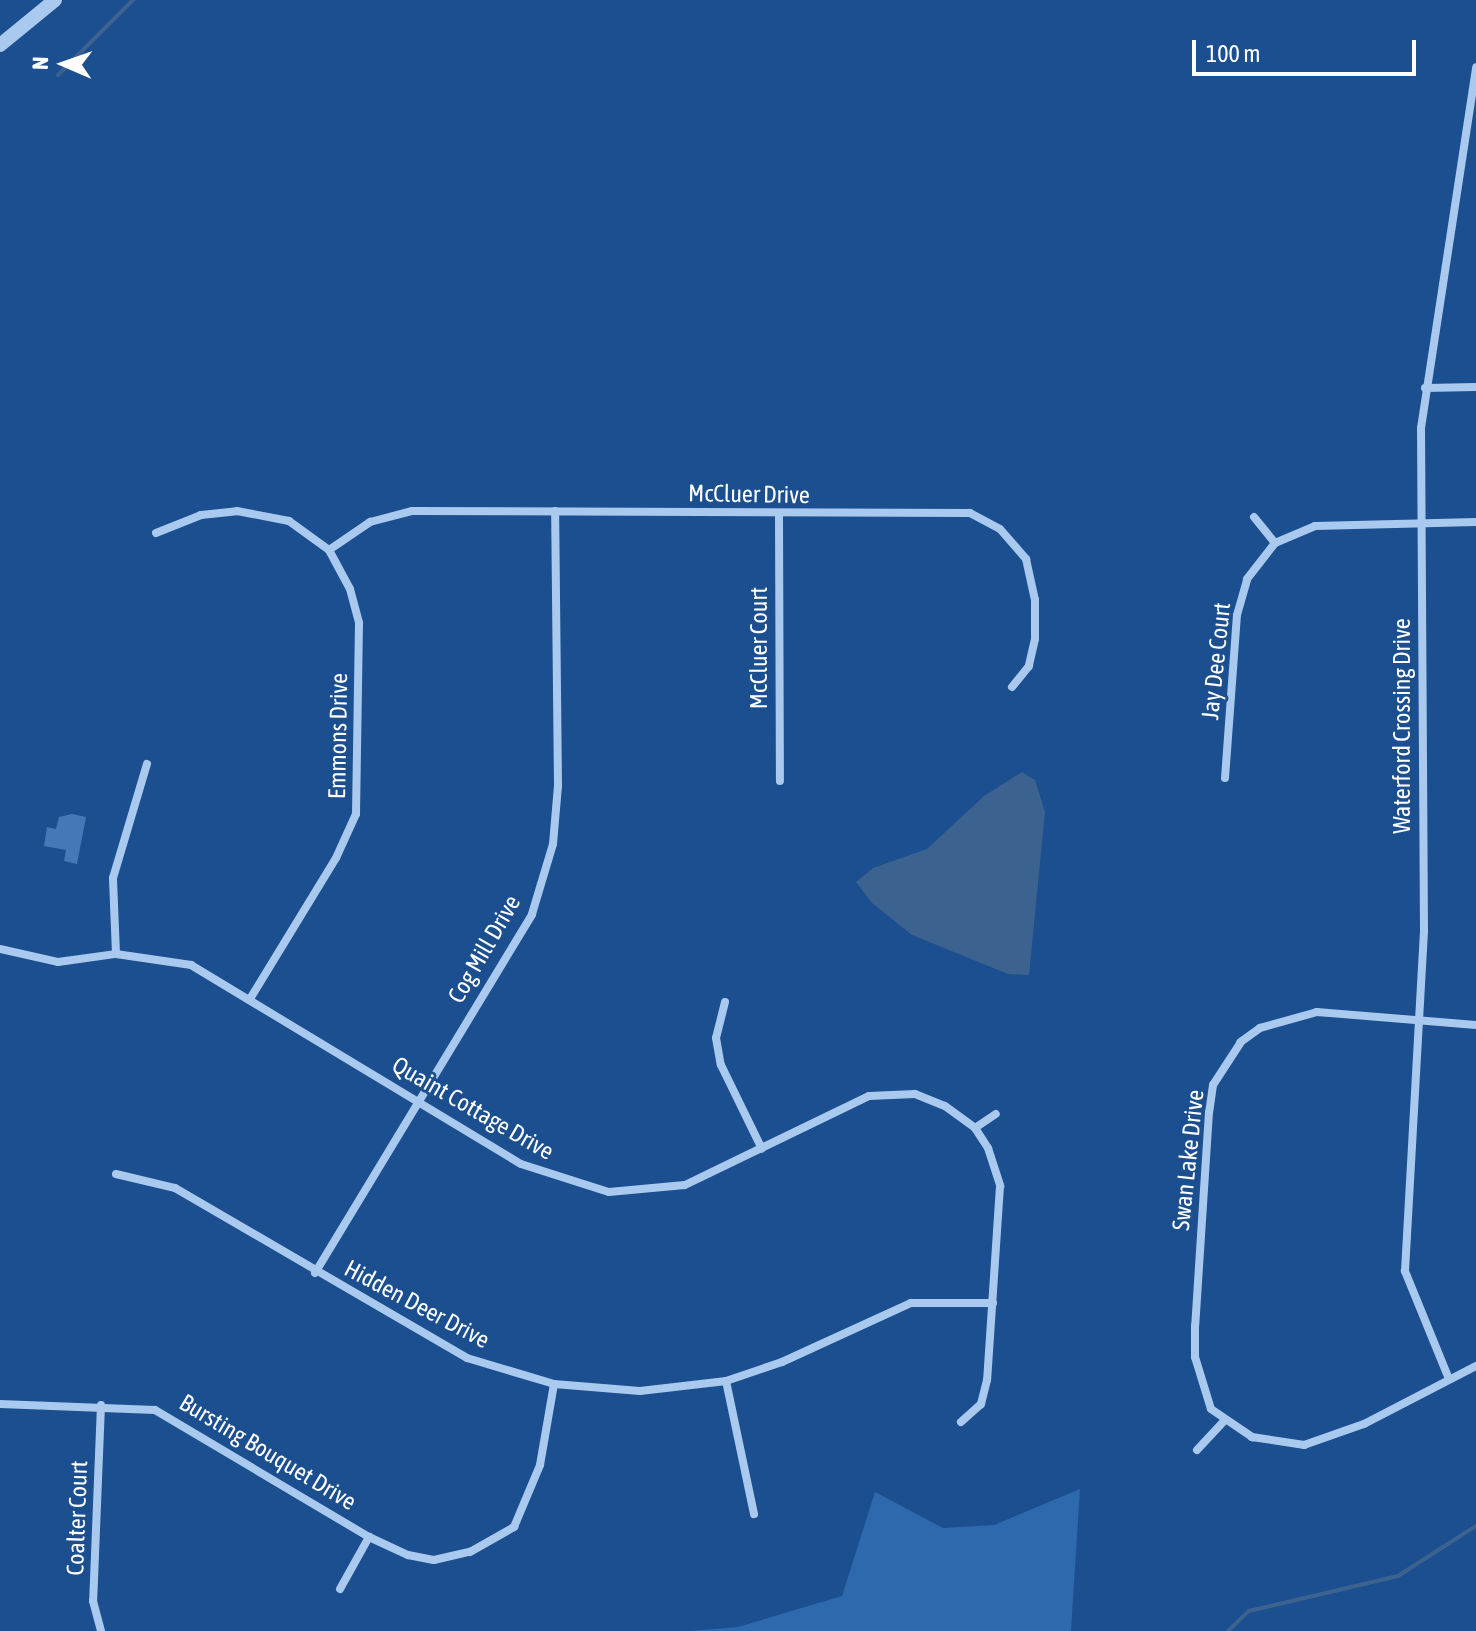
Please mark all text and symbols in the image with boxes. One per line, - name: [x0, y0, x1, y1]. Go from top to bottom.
- north arrow: [24, 24, 104, 104]
- scale bar: [1196, 24, 1420, 74]
- text: 100 m: [1206, 40, 1260, 67]
- text: N: [27, 56, 53, 70]
- street label: McCluer Drive: [688, 479, 810, 509]
- street label: McCluer Court: [745, 587, 773, 709]
- street label: Jay Dee Court: [1196, 601, 1236, 721]
- street label: Waterford Crossing Drive: [1388, 618, 1416, 834]
- street label: Emmons Drive: [323, 673, 353, 799]
- street label: Cog Mill Drive: [442, 890, 526, 1008]
- street label: Quaint Cottage Drive: [387, 1050, 559, 1166]
- street label: Swan Lake Drive: [1166, 1088, 1210, 1232]
- street label: Hidden Deer Drive: [340, 1254, 494, 1354]
- street label: Bursting Bouquet Drive: [174, 1388, 362, 1516]
- street label: Coalter Court: [61, 1460, 93, 1576]

